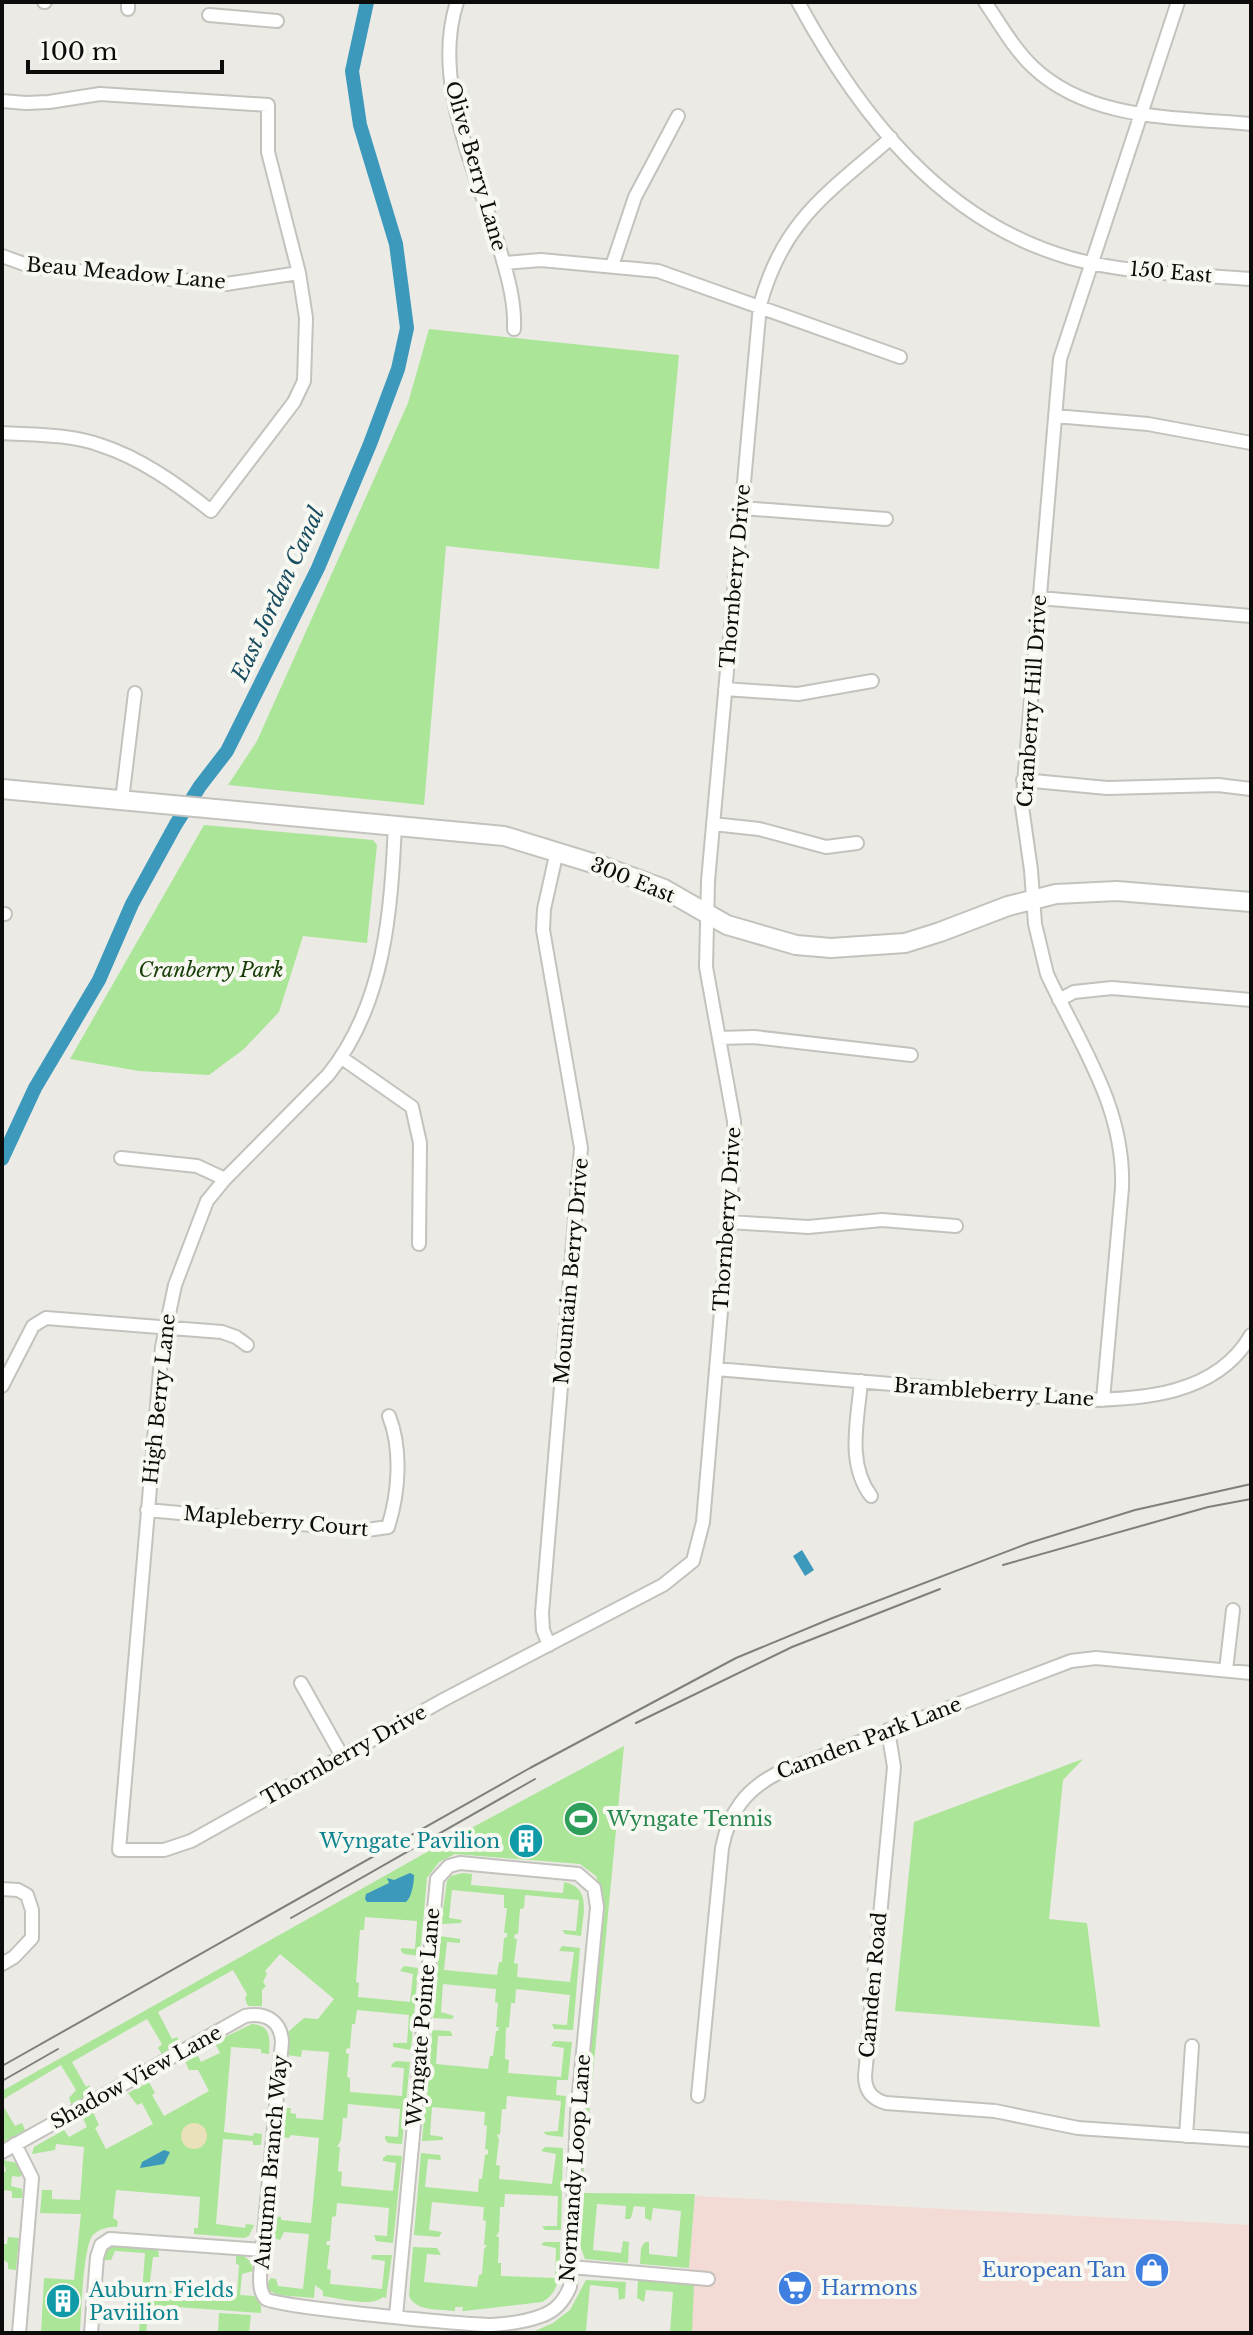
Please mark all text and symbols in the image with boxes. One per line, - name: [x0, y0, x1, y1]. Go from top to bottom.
- scale bar: [28, 24, 222, 74]
- text: 100 m: [40, 37, 118, 66]
- street label: Olive Berry Lane: [440, 78, 512, 254]
- street label: Beau Meadow Lane: [25, 252, 227, 294]
- street label: 150 East: [1129, 256, 1214, 288]
- street label: Thornberry Drive: [715, 483, 755, 669]
- water label: East Jordan Canal: [225, 502, 330, 686]
- street label: Cranberry Hill Drive: [1013, 594, 1051, 808]
- street label: 300 East: [587, 852, 679, 908]
- park label: Cranberry Park: [139, 958, 284, 982]
- street label: Thornberry Drive: [709, 1126, 745, 1312]
- street label: Mountain Berry Drive: [549, 1157, 593, 1385]
- street label: High Berry Lane: [138, 1312, 180, 1486]
- street label: Brambleberry Lane: [893, 1373, 1095, 1411]
- street label: Mapleberry Court: [183, 1501, 370, 1541]
- street label: Camden Park Lane: [773, 1692, 965, 1784]
- street label: Thornberry Drive: [257, 1700, 431, 1810]
- sports icon: Wyngate Tennis: [562, 1800, 600, 1838]
- place label: Wyngate Tennis: [606, 1807, 772, 1831]
- building icon: Wyngate Pavilion: [507, 1822, 545, 1860]
- place label: Wyngate Pavilion: [318, 1829, 500, 1853]
- street label: Wyngate Pointe Lane: [401, 1907, 445, 2128]
- street label: Camden Road: [855, 1911, 891, 2059]
- street label: Shadow View Lane: [46, 2020, 226, 2134]
- street label: Normandy Loop Lane: [555, 2053, 595, 2283]
- street label: Autumn Branch Way: [250, 2054, 292, 2271]
- shop icon: European Tan: [1133, 2251, 1171, 2289]
- place label: European Tan: [982, 2258, 1126, 2282]
- supermarket icon: Harmons: [776, 2269, 814, 2307]
- place label: Harmons: [821, 2276, 918, 2300]
- place label: Auburn Fields Paviilion: [88, 2278, 234, 2325]
- building icon: Auburn Fields Paviilion: [44, 2282, 82, 2320]

